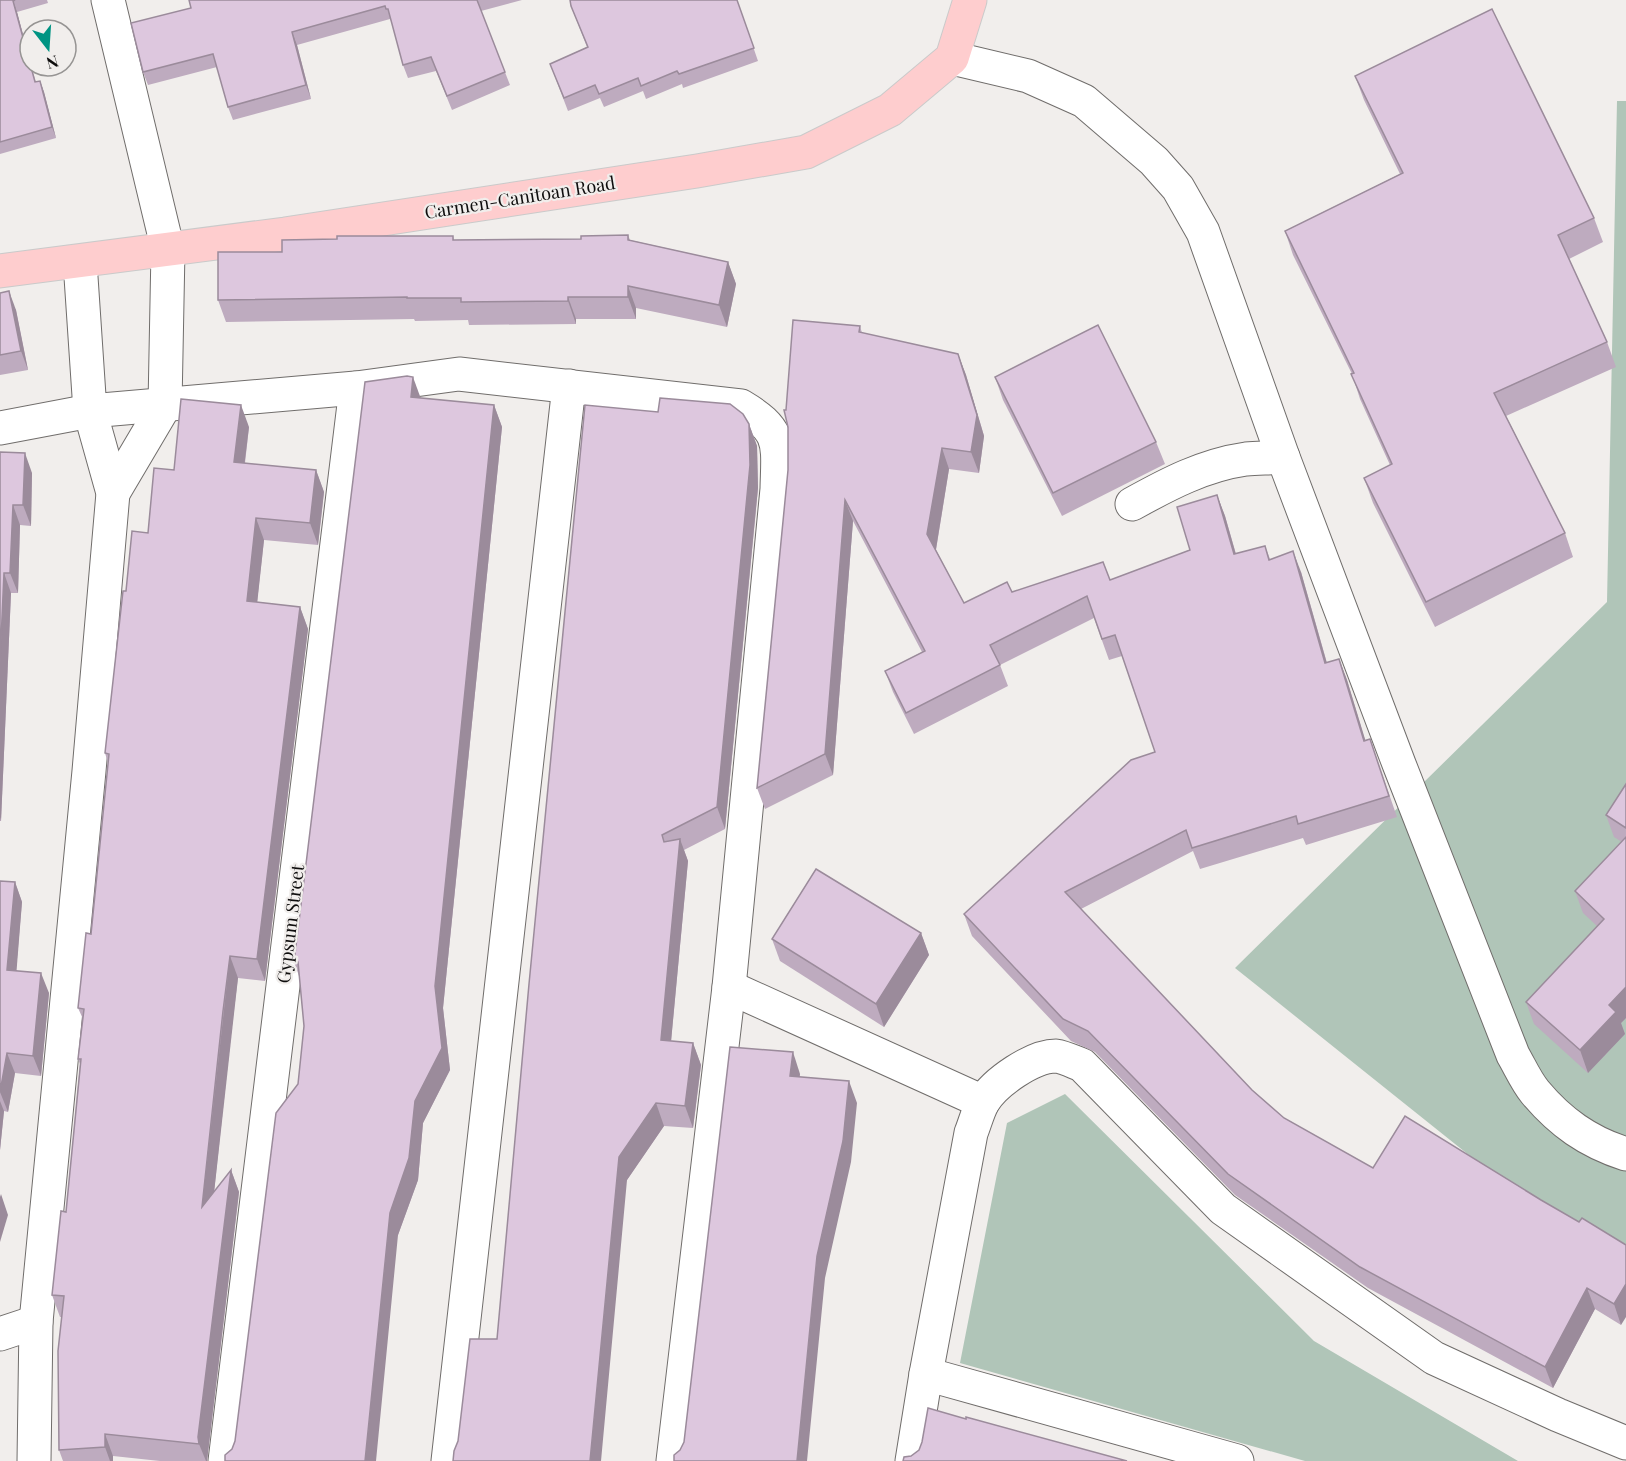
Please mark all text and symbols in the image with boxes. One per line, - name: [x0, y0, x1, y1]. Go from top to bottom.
- north arrow: [18, 18, 78, 78]
- text: N: [44, 51, 61, 75]
- street label: Carmen-Canitoan Road: [423, 170, 617, 224]
- street label: Gypsum Street: [271, 863, 309, 985]

